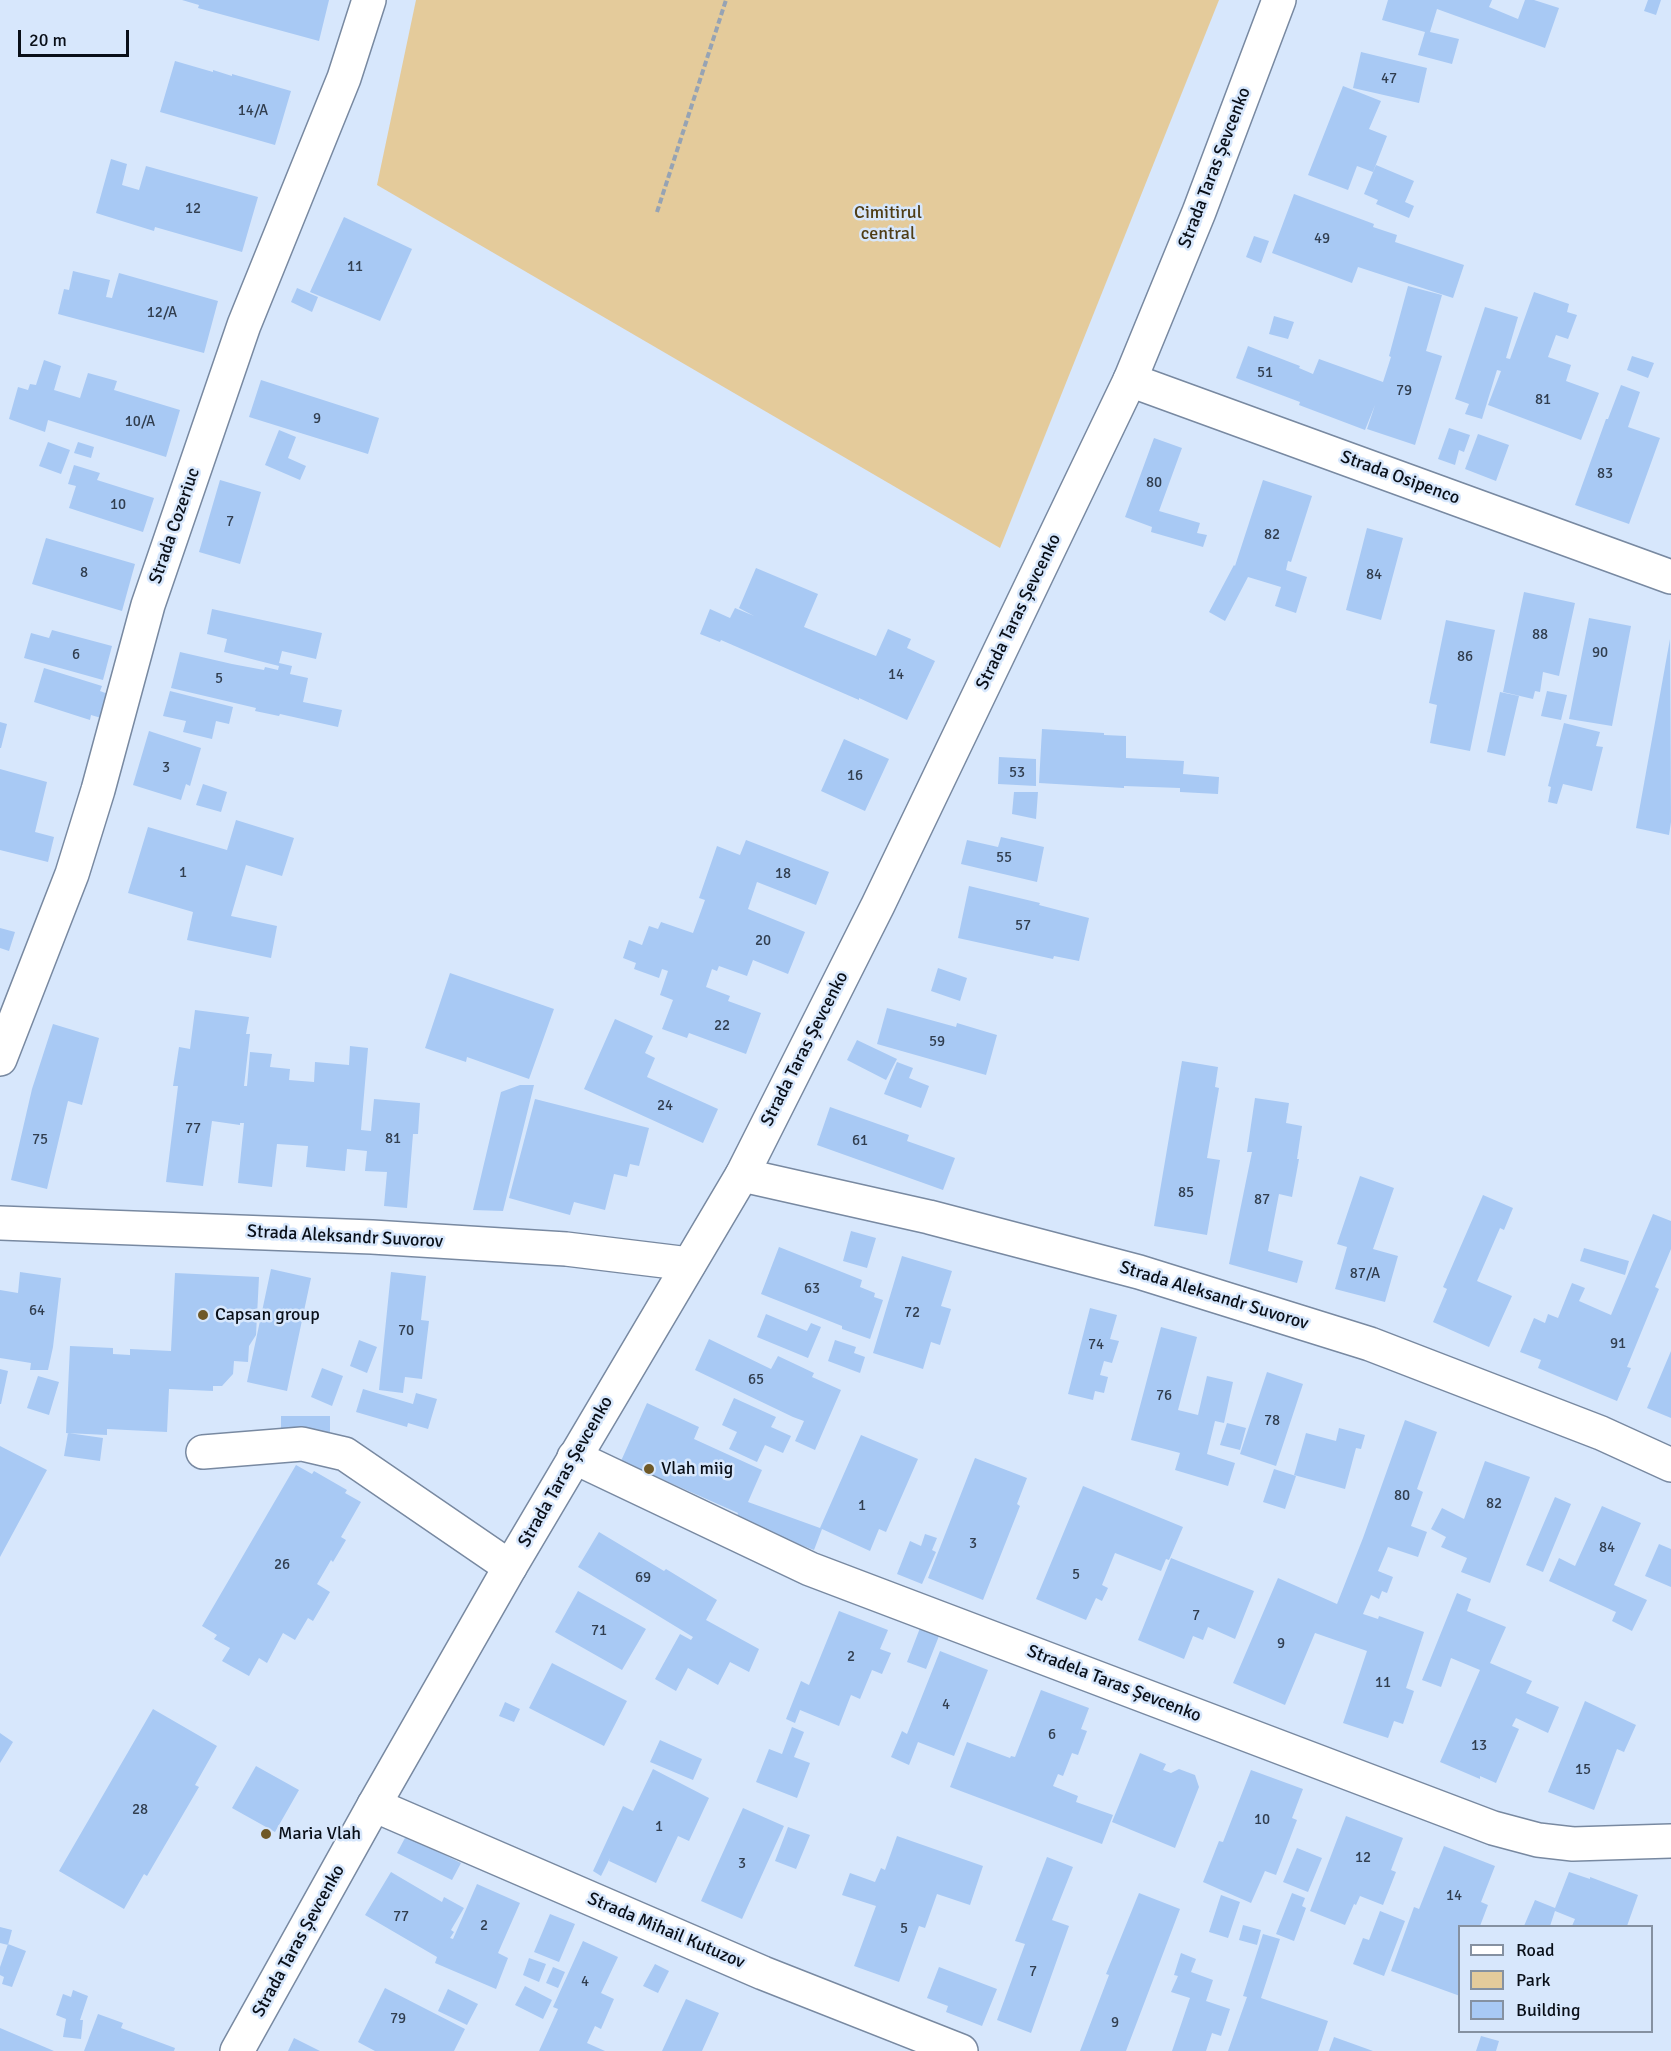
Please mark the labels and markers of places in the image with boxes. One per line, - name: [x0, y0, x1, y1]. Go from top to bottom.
- place label: Capsan group: [215, 1304, 320, 1326]
- marker: Capsan group: [196, 1308, 210, 1322]
- place label: Vlah miig: [661, 1458, 733, 1480]
- marker: Vlah miig: [642, 1462, 656, 1476]
- place label: Maria Vlah: [278, 1823, 361, 1845]
- marker: Maria Vlah: [259, 1827, 273, 1841]

